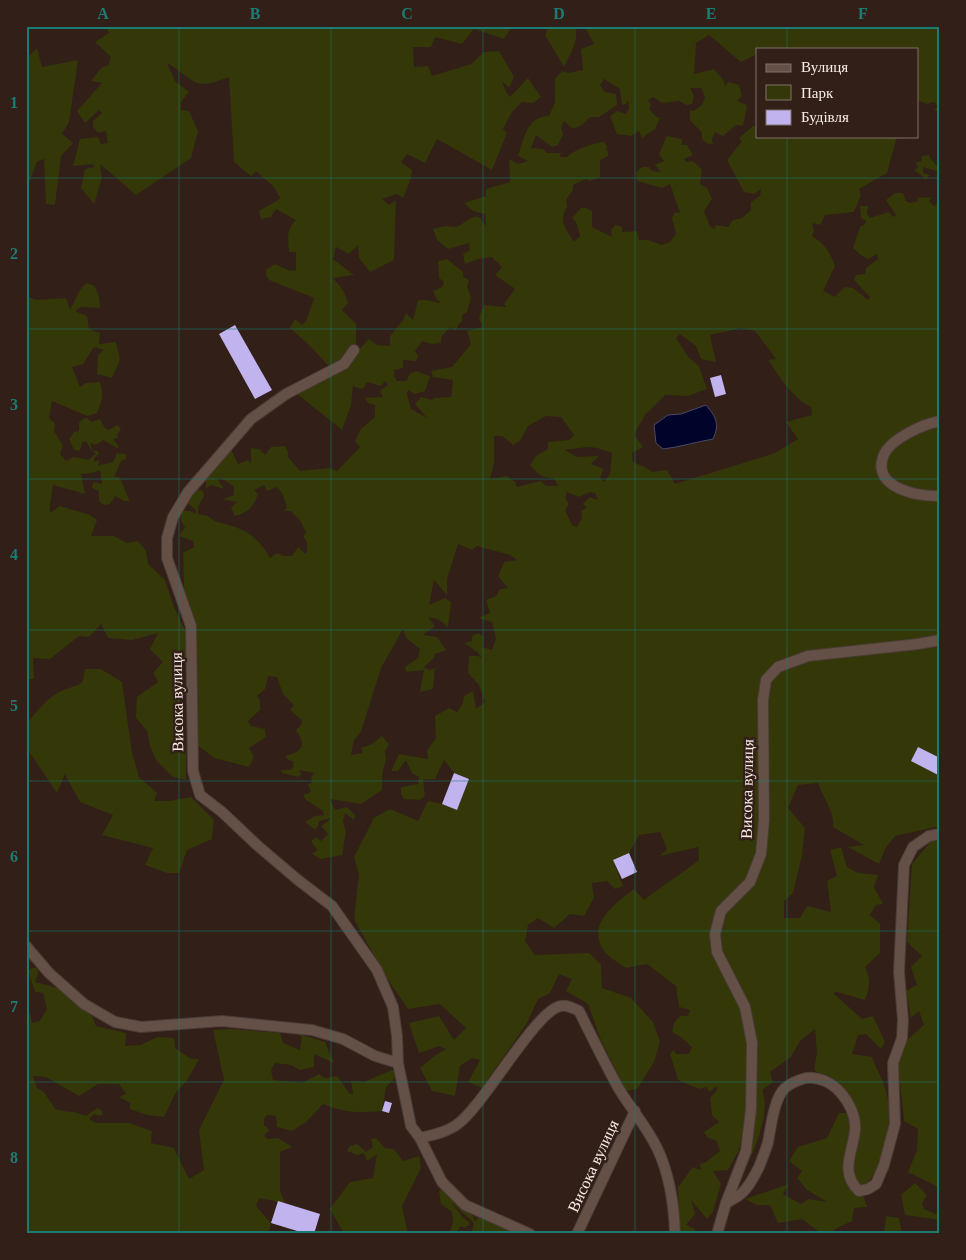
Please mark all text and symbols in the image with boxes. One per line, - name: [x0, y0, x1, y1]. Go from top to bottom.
- text: A: [97, 5, 109, 22]
- text: B: [250, 5, 261, 22]
- text: C: [401, 5, 413, 22]
- text: D: [553, 5, 565, 22]
- text: E: [706, 5, 716, 22]
- text: F: [858, 5, 868, 22]
- legend: [756, 48, 918, 138]
- text: Вулиця: [801, 59, 848, 75]
- text: Парк: [801, 85, 834, 101]
- text: 1: [10, 94, 18, 111]
- text: Будівля: [801, 109, 849, 125]
- text: 2: [10, 245, 18, 262]
- text: 3: [10, 396, 18, 413]
- text: 4: [10, 546, 18, 563]
- street label: Висока вулиця: [168, 651, 187, 752]
- text: 5: [10, 697, 18, 714]
- street label: Висока вулиця: [738, 738, 757, 839]
- text: 6: [10, 848, 18, 865]
- text: 7: [10, 998, 18, 1015]
- street label: Висока вулиця: [564, 1117, 623, 1215]
- text: 8: [10, 1149, 18, 1166]

